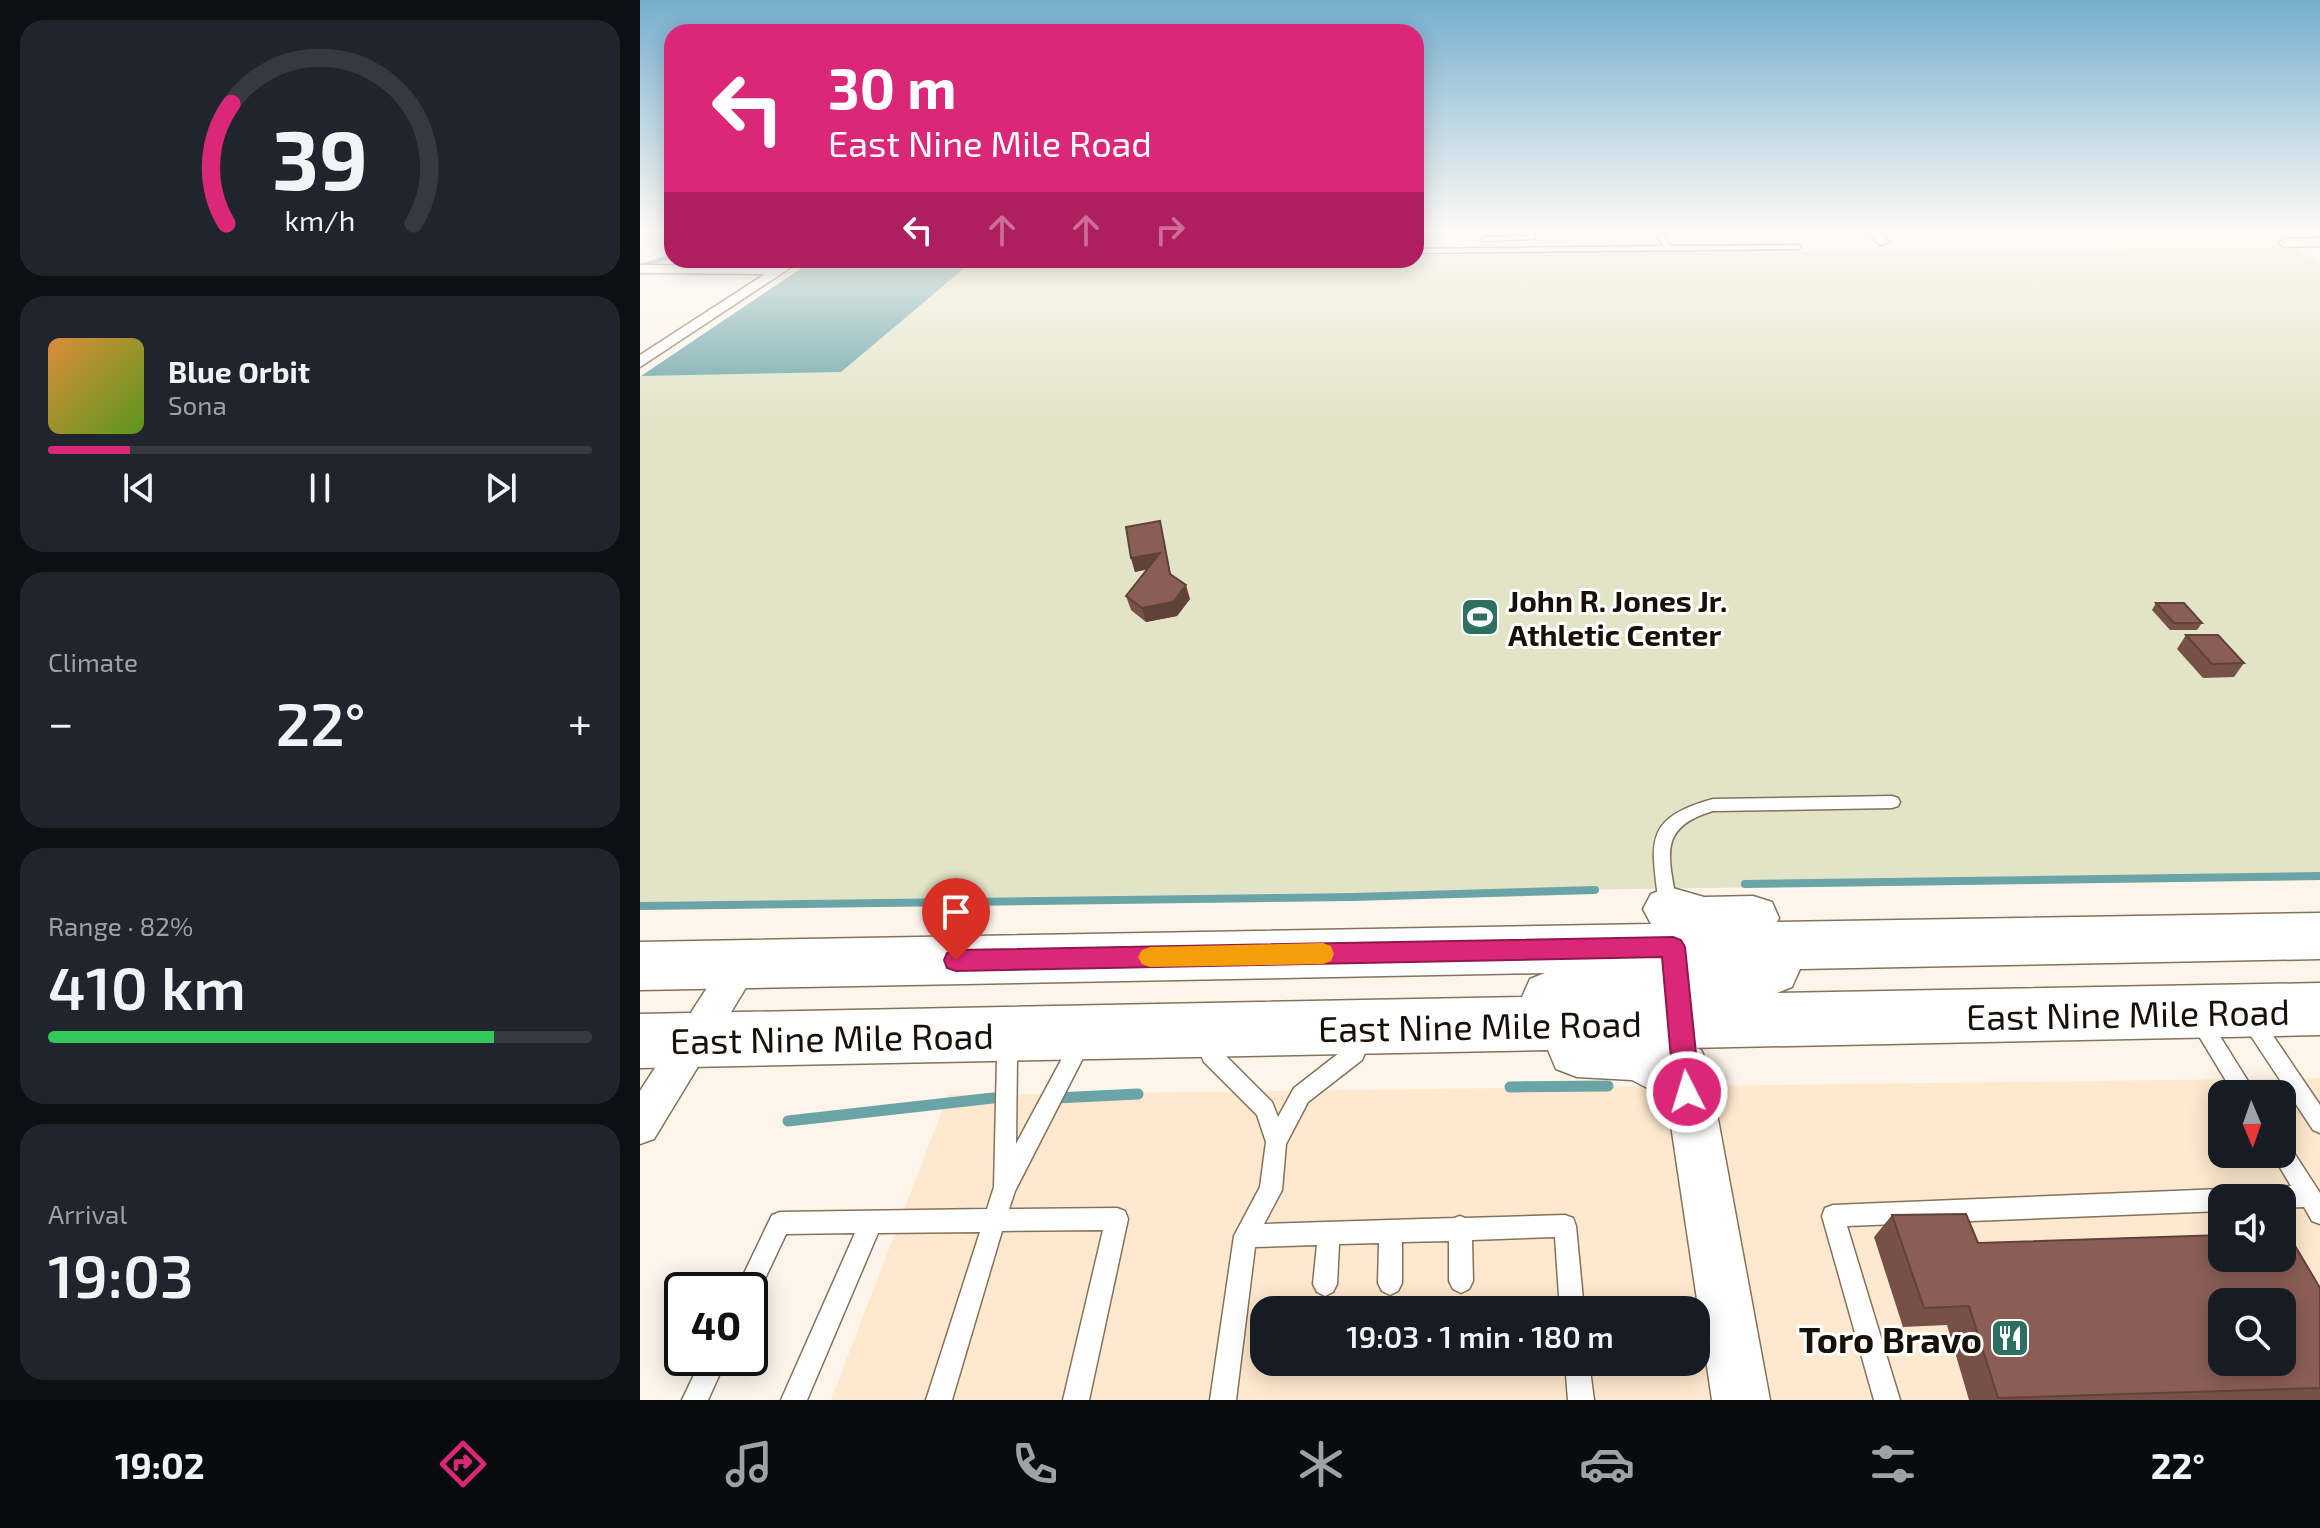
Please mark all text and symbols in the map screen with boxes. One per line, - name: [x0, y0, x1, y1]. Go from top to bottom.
- text: 30 m: [828, 53, 957, 120]
- icon: left: [696, 56, 800, 160]
- text: 39: [272, 107, 368, 207]
- text: East Nine Mile Road: [828, 121, 1152, 164]
- text: km/h: [285, 202, 355, 237]
- icon: left: [896, 208, 940, 252]
- icon: ahead: [980, 208, 1024, 252]
- icon: ahead: [1064, 208, 1108, 252]
- icon: right: [1148, 208, 1192, 252]
- text: Blue Orbit: [168, 353, 310, 389]
- text: Sona: [168, 389, 227, 420]
- icon: previous: [117, 466, 161, 510]
- icon: pause: [298, 466, 342, 510]
- icon: next: [479, 466, 523, 510]
- place label: John R. Jones Jr. Athletic Center: [1508, 582, 1727, 652]
- sports icon: John R. Jones Jr. Athletic Center: [1459, 596, 1501, 638]
- text: Climate: [48, 646, 138, 677]
- text: 22°: [276, 686, 366, 758]
- text: −: [48, 695, 74, 748]
- text: +: [568, 695, 592, 748]
- pin: [922, 878, 990, 960]
- icon: arrive: [934, 890, 978, 934]
- text: Range · 82%: [48, 910, 193, 941]
- text: 410 km: [48, 950, 246, 1022]
- street label: East Nine Mile Road: [1966, 989, 2290, 1037]
- street label: East Nine Mile Road: [1318, 1001, 1642, 1049]
- street label: East Nine Mile Road: [670, 1013, 994, 1061]
- position arrow: [1645, 1050, 1729, 1134]
- north arrow: [2208, 1080, 2296, 1168]
- map controls: [2208, 1080, 2296, 1376]
- button: sound: [2208, 1184, 2296, 1272]
- text: Arrival: [48, 1198, 127, 1229]
- text: 19:03: [48, 1238, 194, 1310]
- speed limit sign: 40: [664, 1272, 768, 1376]
- button: search: [2208, 1288, 2296, 1376]
- place label: Toro Bravo: [1799, 1317, 1982, 1360]
- restaurant icon: Toro Bravo: [1989, 1317, 2031, 1359]
- text: 19:03 · 1 min · 180 m: [1346, 1318, 1614, 1354]
- icon: directions: [435, 1436, 491, 1492]
- icon: music: [721, 1436, 777, 1492]
- icon: phone: [1007, 1436, 1063, 1492]
- icon: climate: [1293, 1436, 1349, 1492]
- icon: car: [1579, 1436, 1635, 1492]
- icon: filters: [1865, 1436, 1921, 1492]
- text: 19:02: [115, 1443, 205, 1486]
- text: 22°: [2151, 1443, 2205, 1486]

